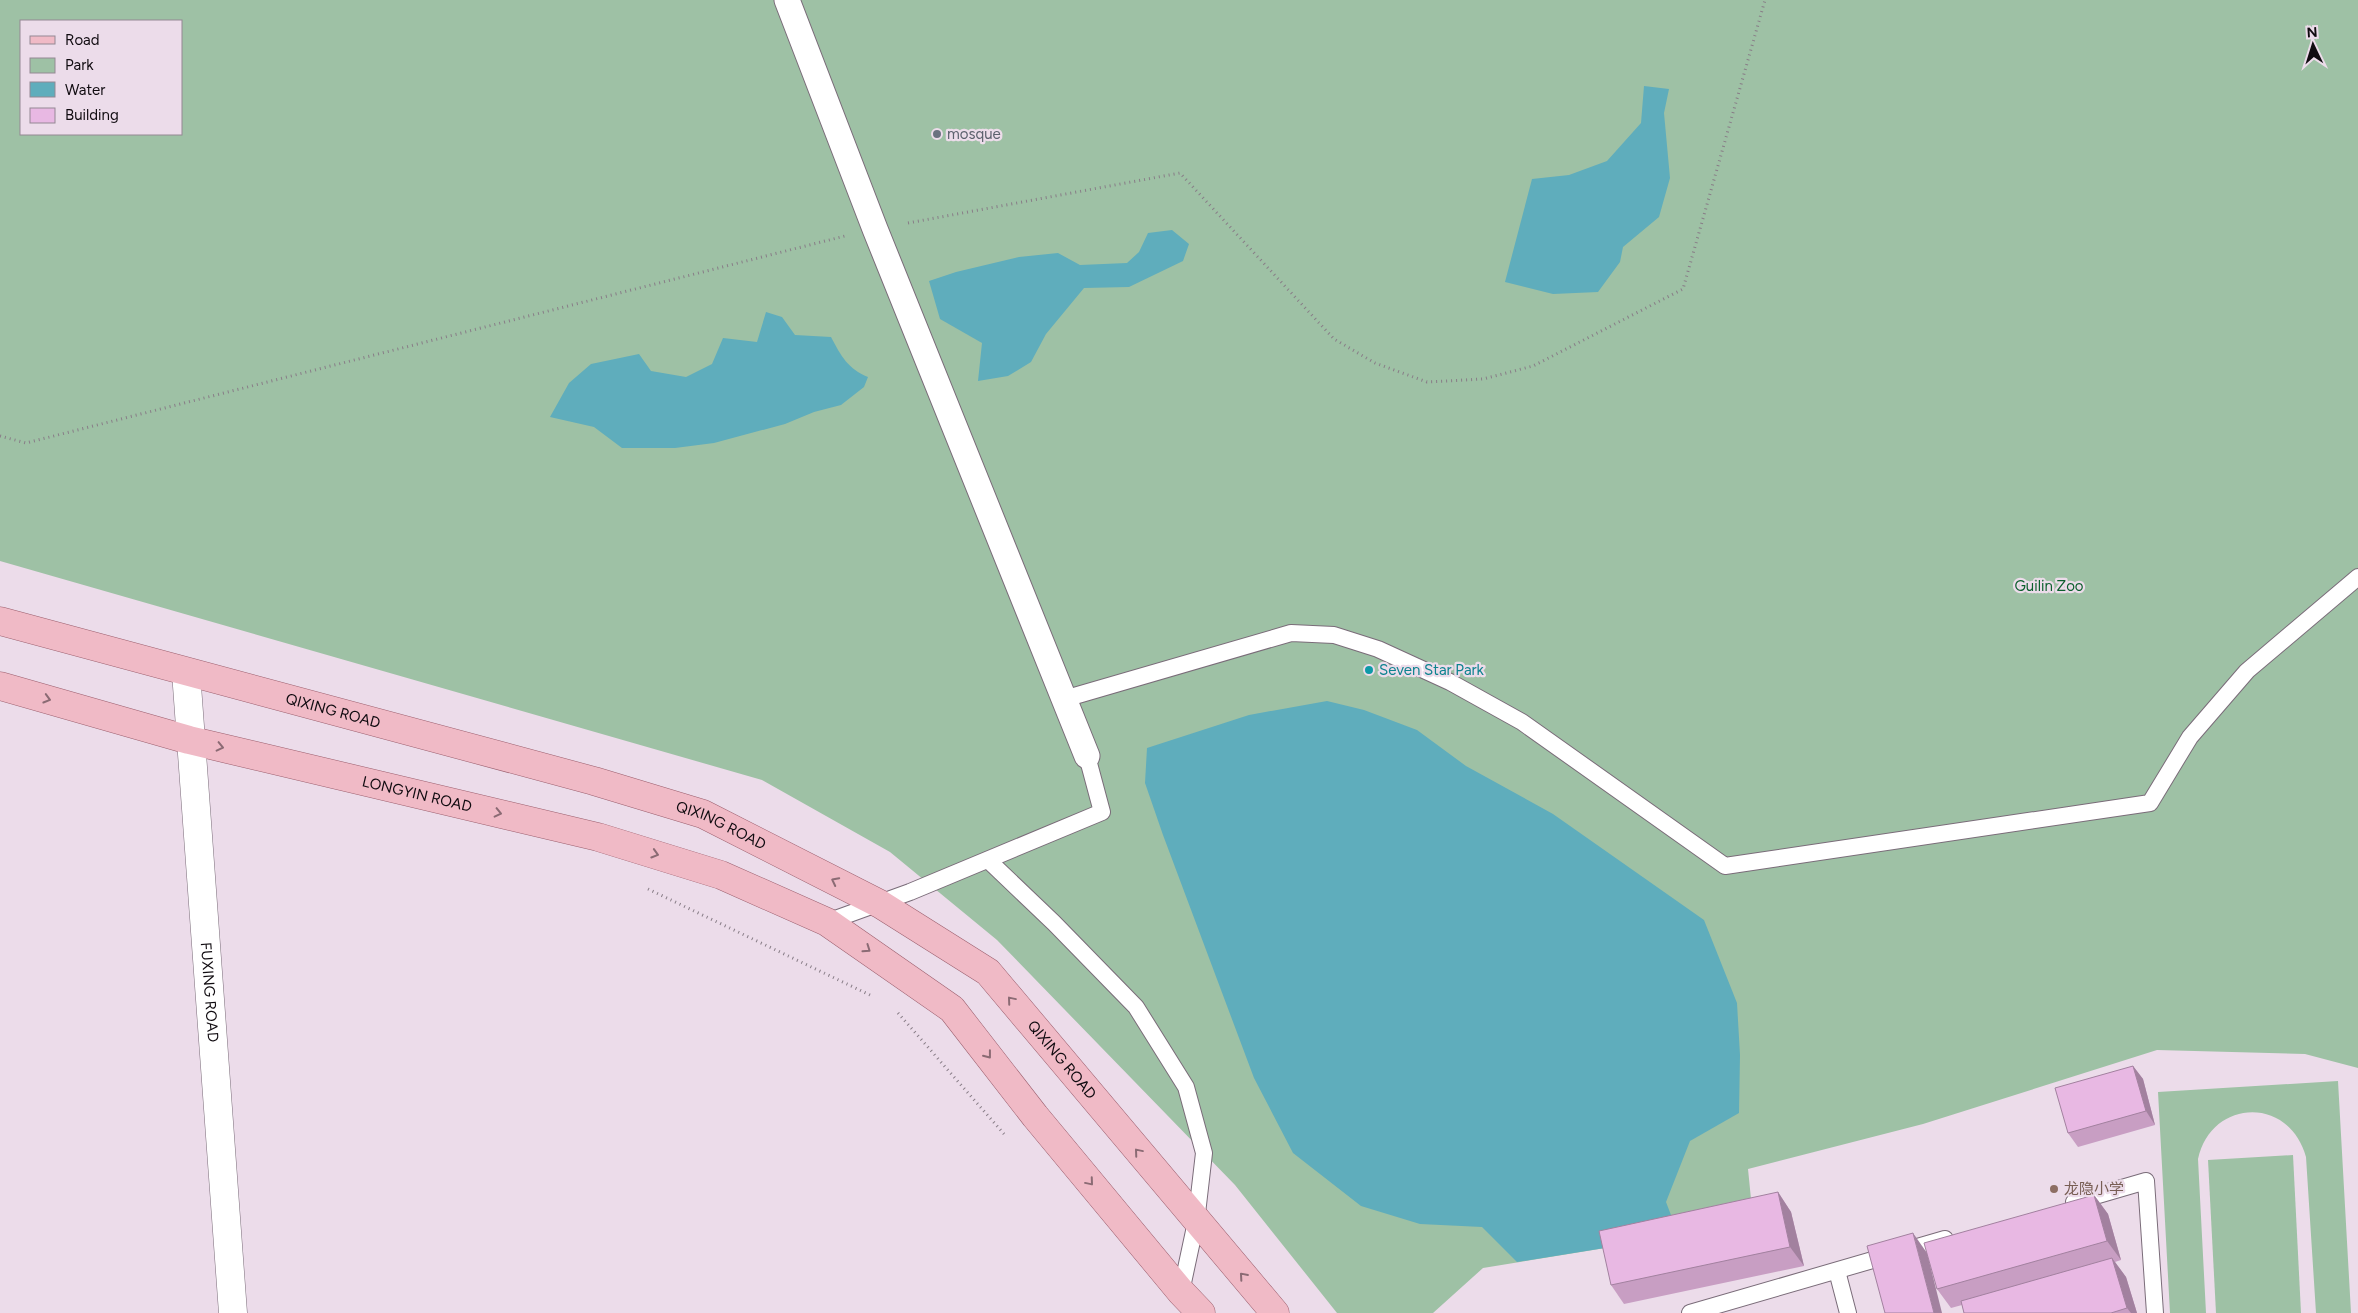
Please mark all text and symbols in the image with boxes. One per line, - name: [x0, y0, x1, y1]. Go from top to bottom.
- legend: [20, 20, 182, 135]
- north arrow: [2288, 20, 2338, 70]
- text: N: [2306, 24, 2318, 41]
- text: Road: [65, 31, 100, 49]
- text: Park: [65, 56, 94, 74]
- text: Water: [65, 81, 105, 99]
- text: Building: [65, 106, 119, 124]
- place label: mosque: [947, 125, 1001, 143]
- marker: mosque: [931, 128, 943, 140]
- park label: Guilin Zoo: [2014, 577, 2084, 595]
- place label: Seven Star Park: [1379, 661, 1485, 679]
- marker: Seven Star Park: [1363, 664, 1375, 676]
- street label: QIXING ROAD: [284, 689, 382, 732]
- one-way arrow: [42, 694, 50, 704]
- one-way arrow: [216, 741, 225, 752]
- street label: LONGYIN ROAD: [360, 772, 474, 816]
- street label: QIXING ROAD: [674, 797, 769, 854]
- one-way arrow: [493, 807, 502, 818]
- one-way arrow: [650, 849, 658, 859]
- one-way arrow: [831, 877, 840, 887]
- street label: FUXING ROAD: [197, 941, 222, 1043]
- one-way arrow: [861, 943, 871, 952]
- one-way arrow: [1008, 997, 1017, 1006]
- street label: QIXING ROAD: [1024, 1017, 1100, 1103]
- one-way arrow: [983, 1049, 991, 1058]
- one-way arrow: [1135, 1149, 1143, 1158]
- one-way arrow: [1084, 1176, 1093, 1185]
- place label: 龙隐小学: [2064, 1180, 2124, 1198]
- marker: 龙隐小学: [2048, 1183, 2060, 1195]
- one-way arrow: [1240, 1273, 1249, 1282]

